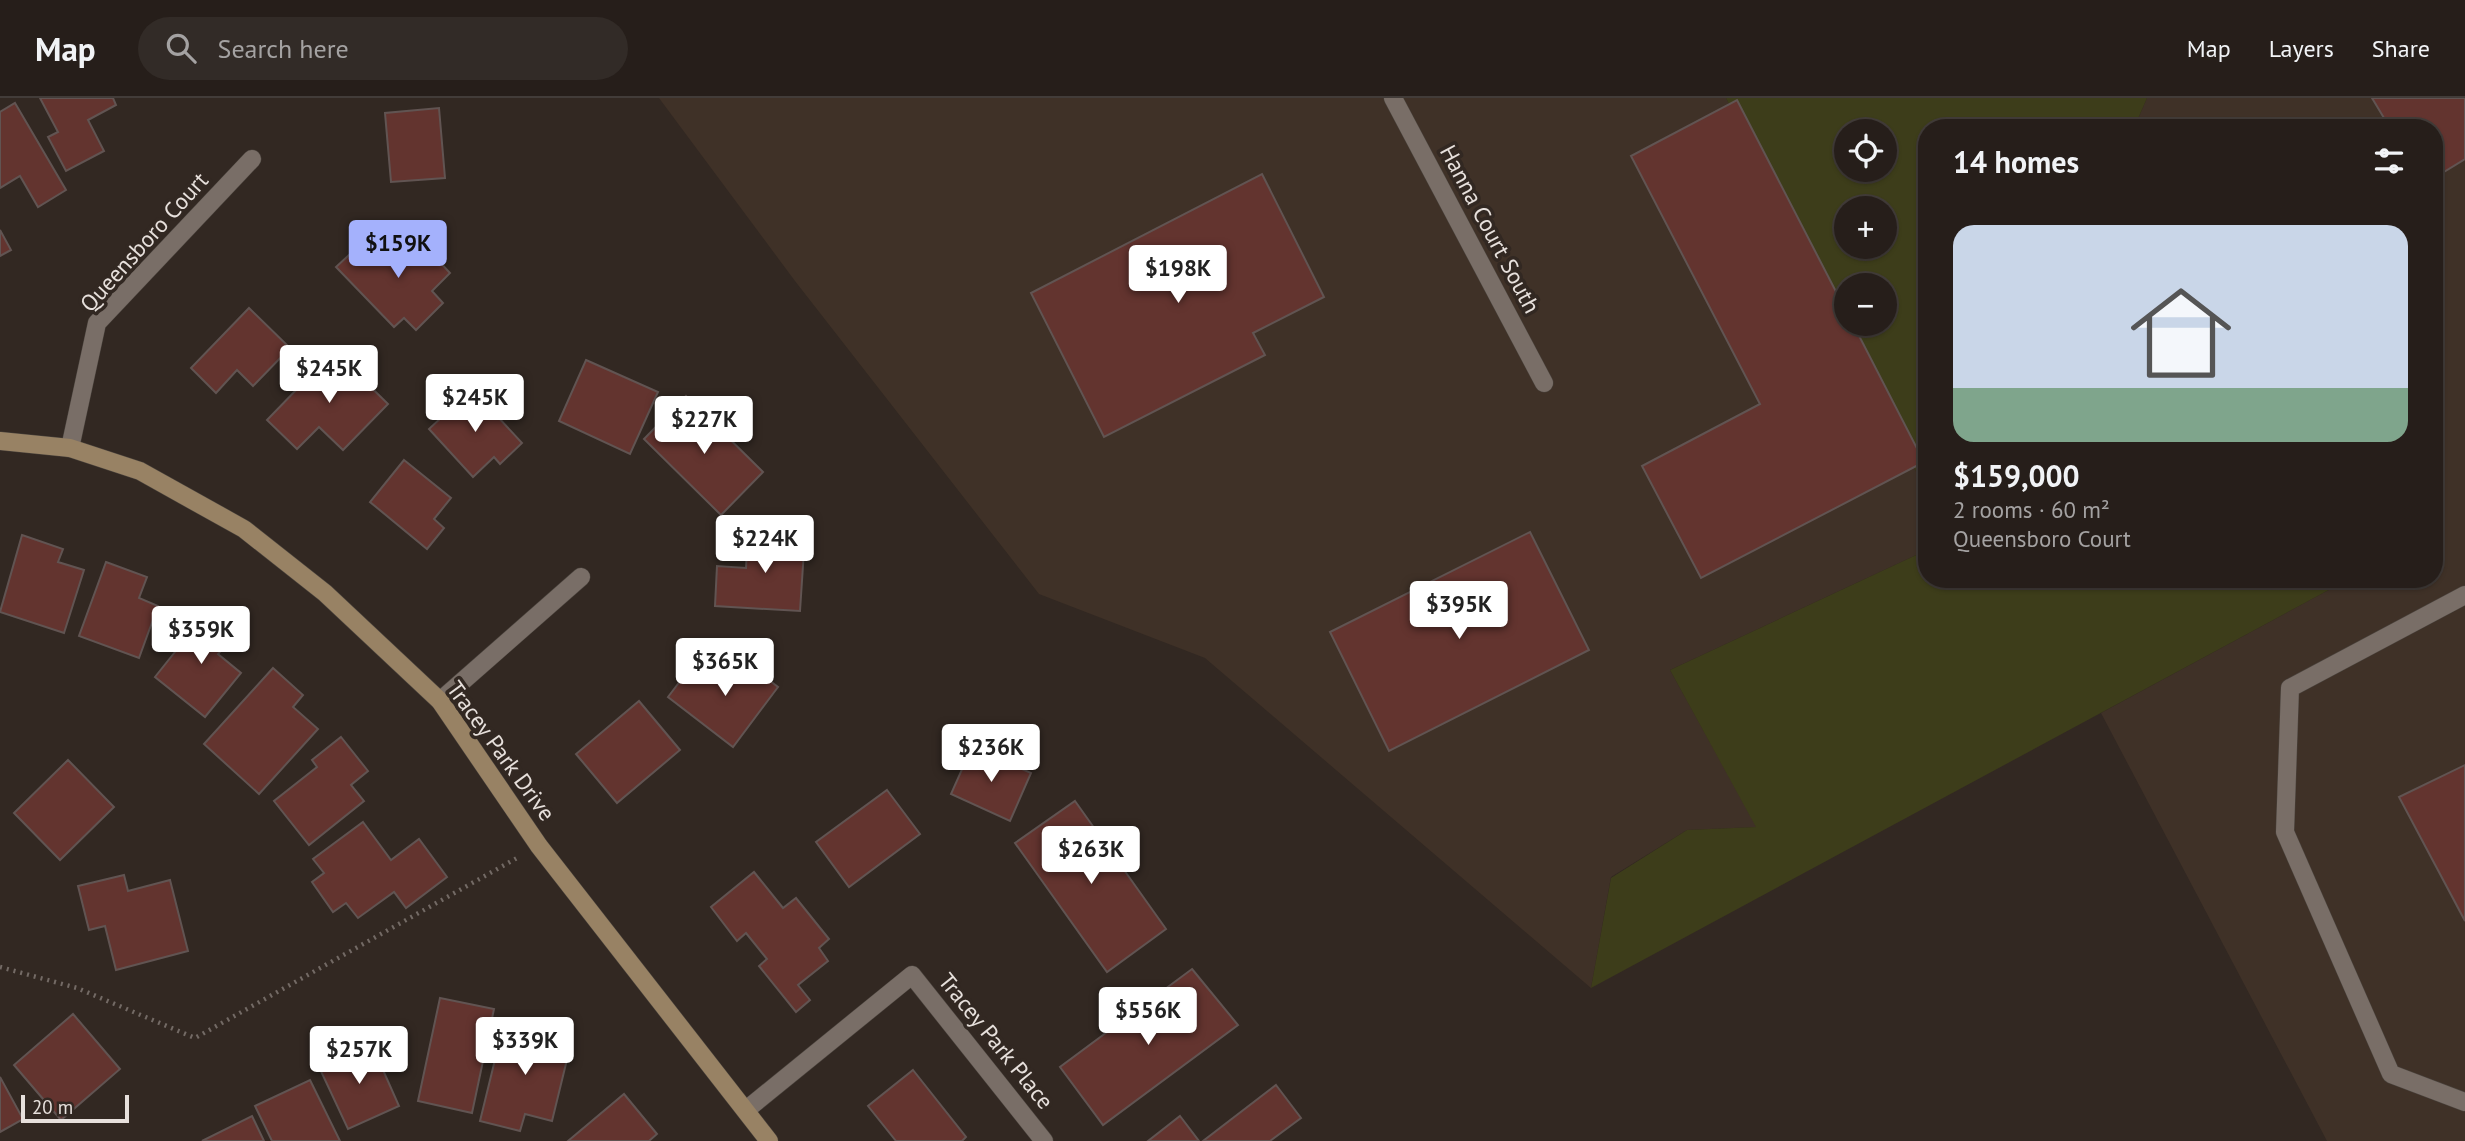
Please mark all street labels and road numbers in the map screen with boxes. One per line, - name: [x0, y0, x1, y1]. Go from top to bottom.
- street label: Hanna Court South: [1434, 140, 1547, 318]
- street label: Queensboro Court: [73, 166, 214, 317]
- street label: Tracey Park Drive: [441, 675, 562, 826]
- street label: Tracey Park Place: [933, 967, 1060, 1115]

